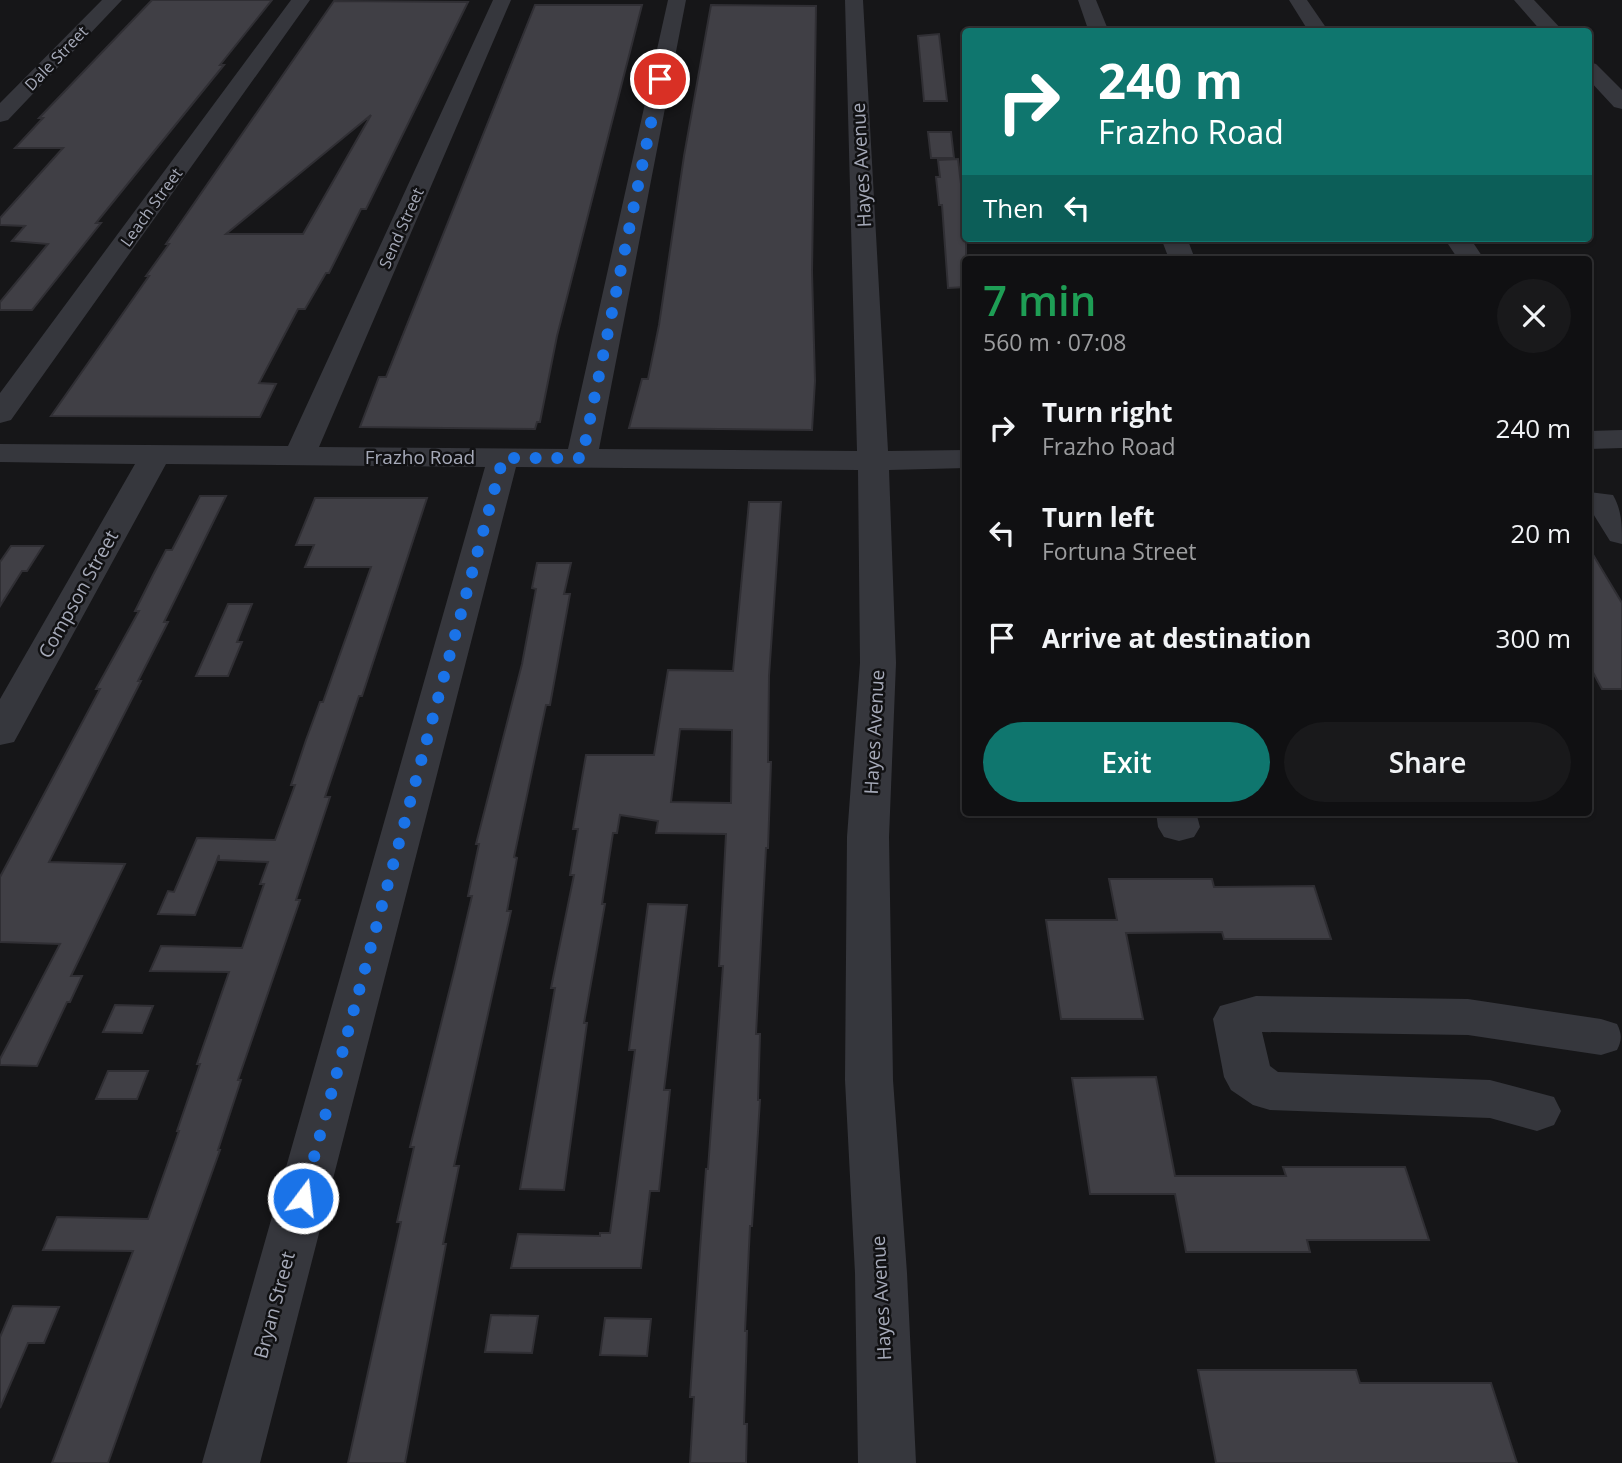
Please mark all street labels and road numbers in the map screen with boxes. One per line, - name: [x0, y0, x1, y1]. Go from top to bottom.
- street label: Dale Street: [19, 21, 93, 95]
- street label: Hayes Avenue: [845, 102, 877, 228]
- street label: Leach Street: [115, 163, 187, 251]
- street label: Send Street: [373, 184, 429, 272]
- street label: Frazho Road: [365, 444, 475, 470]
- street label: Compson Street: [32, 525, 124, 663]
- street label: Hayes Avenue: [858, 669, 890, 795]
- street label: Hayes Avenue: [865, 1235, 897, 1361]
- street label: Bryan Street: [247, 1248, 301, 1361]

